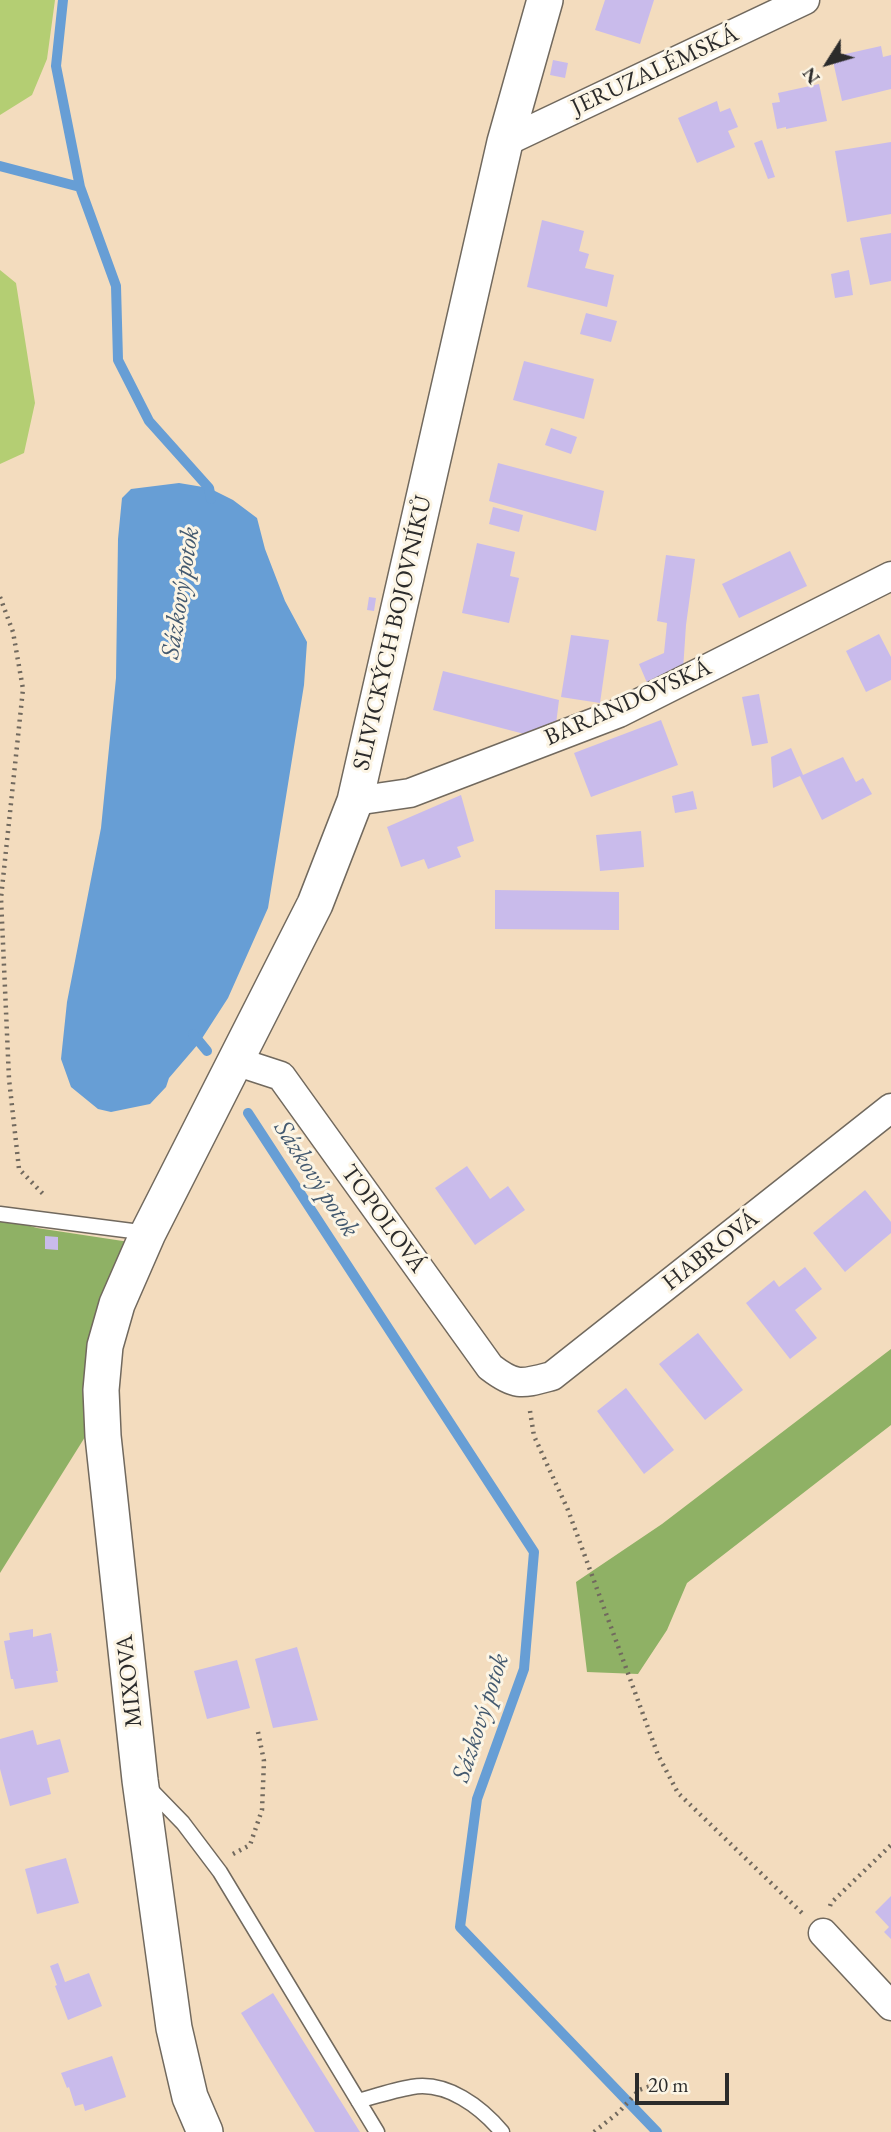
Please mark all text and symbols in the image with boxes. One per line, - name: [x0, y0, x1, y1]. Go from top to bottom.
- street label: JERUZALÉMSKÁ: [567, 20, 743, 122]
- north arrow: [793, 28, 863, 98]
- text: N: [796, 62, 825, 90]
- street label: SLIVICKÝCH BOJOVNÍKŮ: [347, 493, 439, 773]
- water label: Sázkový potok: [155, 525, 207, 661]
- street label: BARANDOVSKÁ: [540, 653, 716, 753]
- water label: Sázkový potok: [267, 1115, 365, 1243]
- street label: TOPOLOVÁ: [334, 1159, 432, 1279]
- street label: HABROVÁ: [657, 1204, 765, 1298]
- street label: MIXOVA: [111, 1633, 149, 1729]
- water label: Sázkový potok: [446, 1650, 516, 1786]
- scale bar: [639, 2058, 734, 2102]
- text: 20 m: [648, 2071, 689, 2098]

